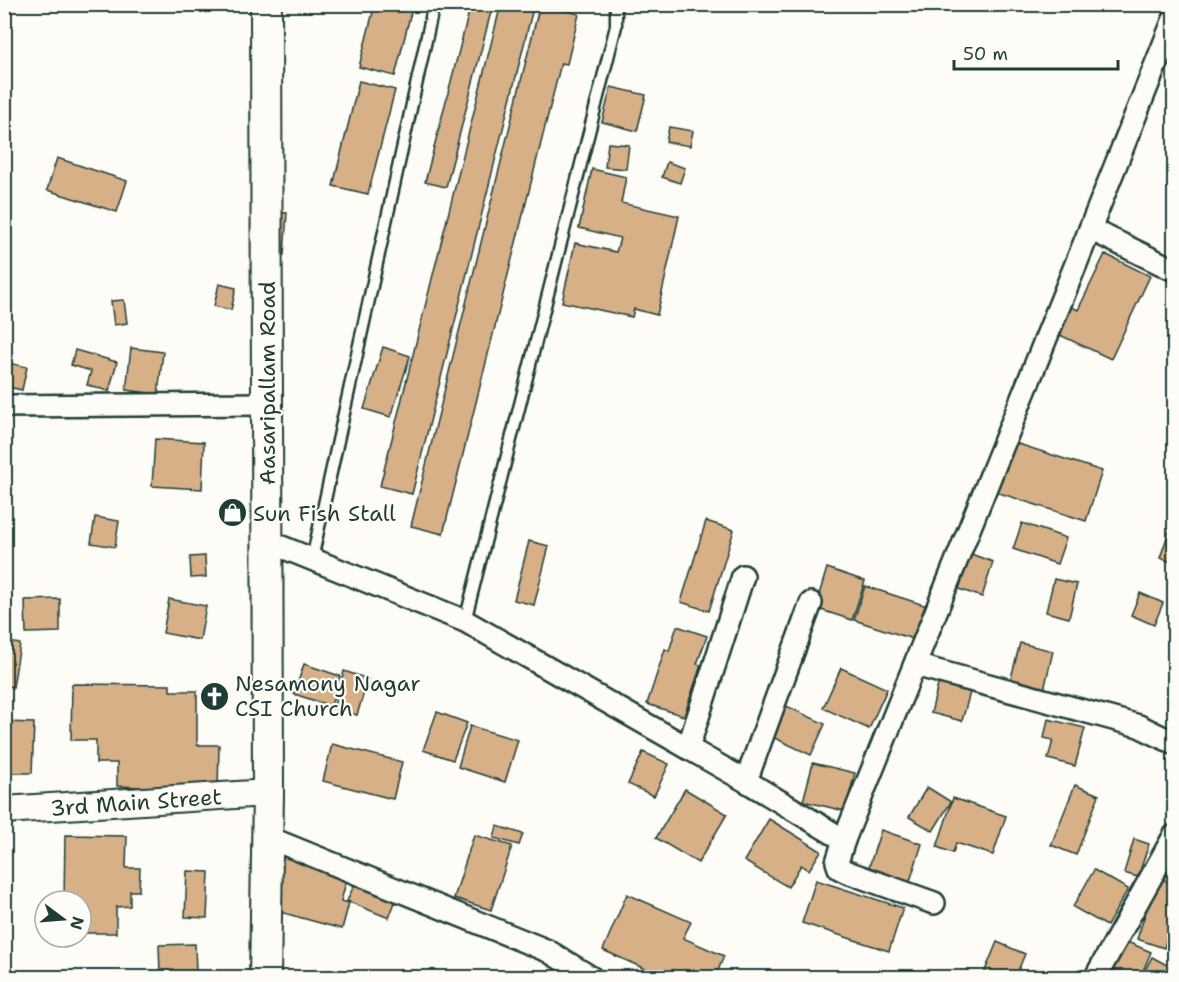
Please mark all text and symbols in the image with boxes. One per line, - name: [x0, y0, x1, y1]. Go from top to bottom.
- scale bar: [954, 33, 1118, 71]
- text: 50 m: [963, 42, 1008, 66]
- street label: Aasaripallam Road: [253, 281, 282, 485]
- shop icon: Sun Fish Stall: [216, 497, 248, 529]
- place label: Sun Fish Stall: [253, 499, 396, 528]
- place label: Nesamony Nagar CSI Church: [235, 669, 421, 723]
- church icon: Nesamony Nagar CSI Church: [198, 680, 230, 712]
- street label: 3rd Main Street: [49, 782, 223, 823]
- north arrow: [33, 889, 93, 949]
- text: N: [65, 914, 89, 932]

